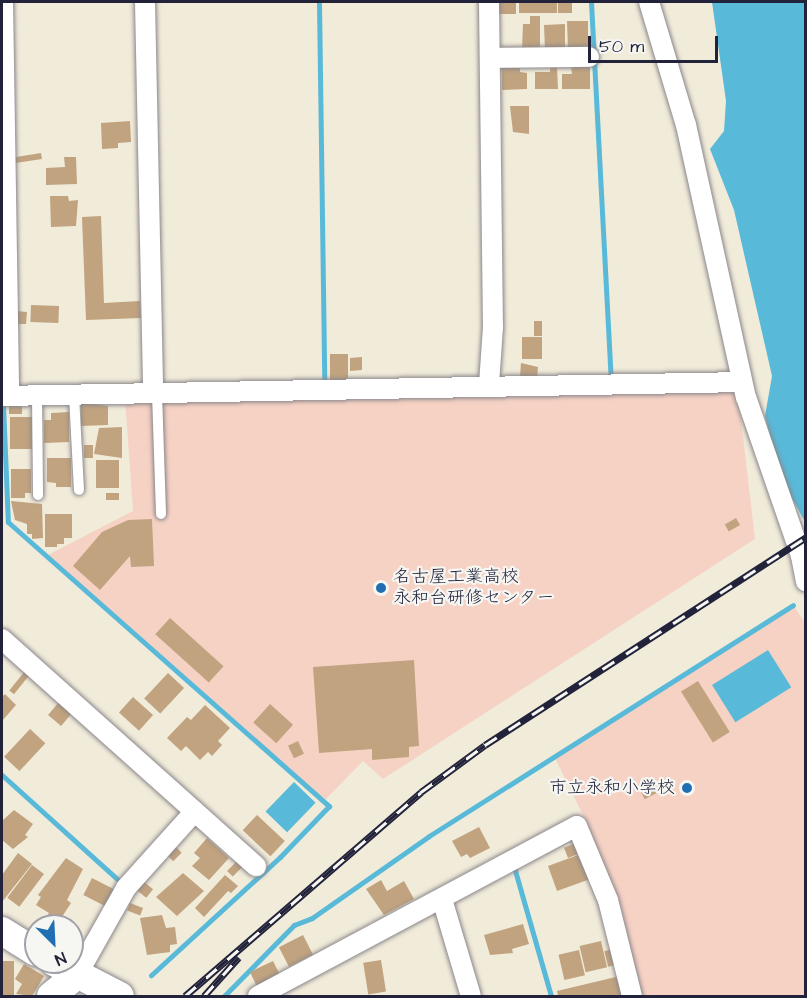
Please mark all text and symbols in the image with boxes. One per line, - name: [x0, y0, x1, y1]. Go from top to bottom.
- scale bar: [591, 24, 722, 62]
- text: 50 m: [599, 34, 644, 59]
- place label: 名古屋工業高校 永和台研修センター: [393, 567, 555, 610]
- marker: 名古屋工業高校 永和台研修センター: [374, 581, 388, 595]
- place label: 市立永和小学校: [549, 777, 675, 799]
- marker: 市立永和小学校: [680, 781, 694, 795]
- north arrow: [24, 914, 84, 974]
- text: N: [51, 947, 70, 971]

